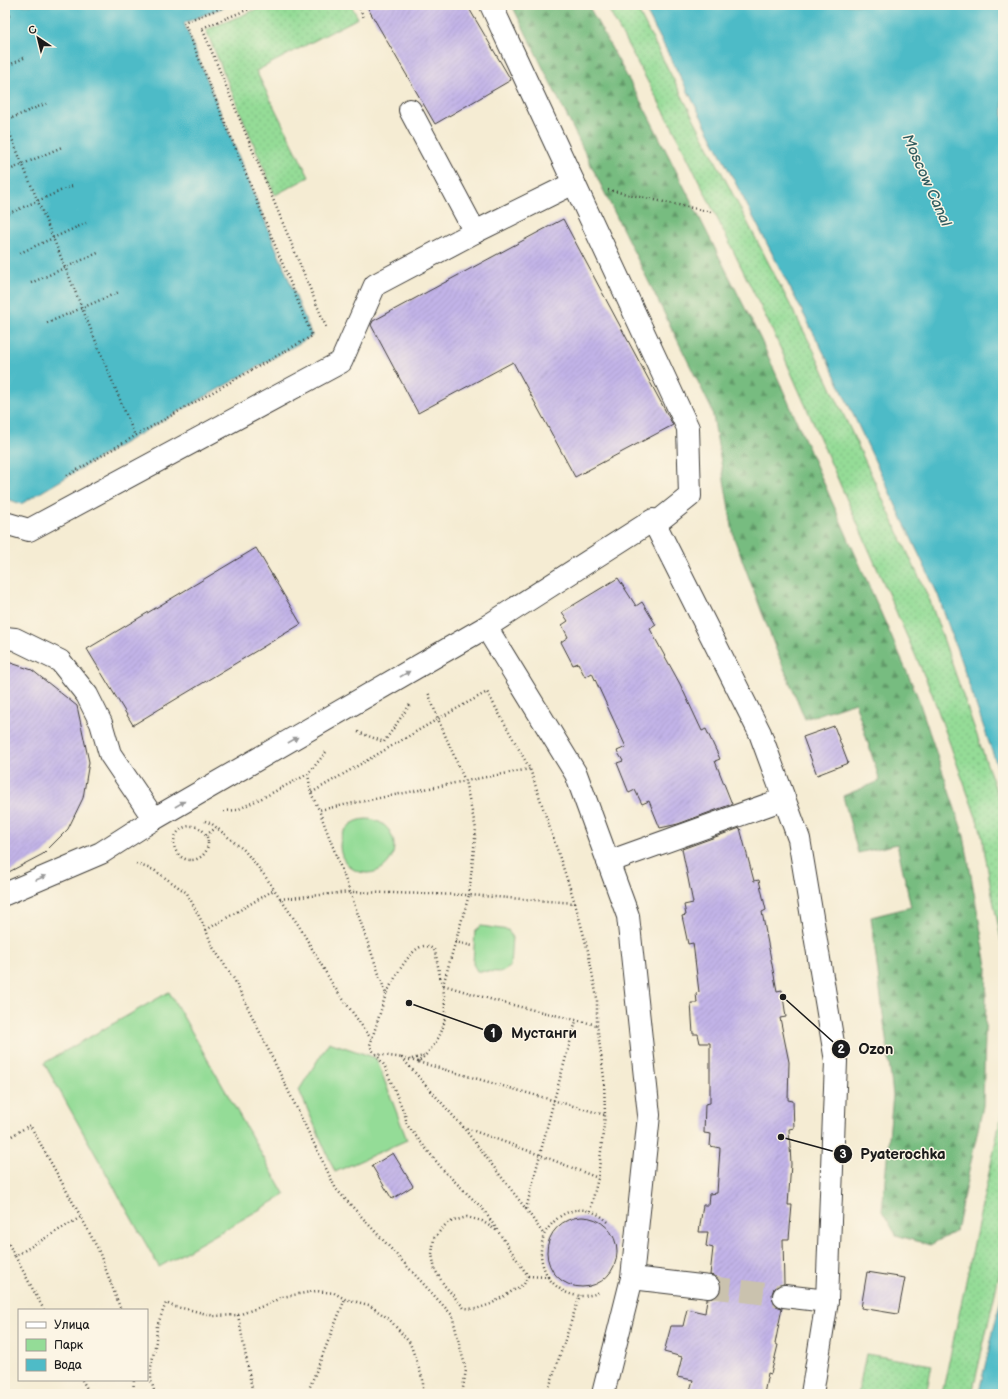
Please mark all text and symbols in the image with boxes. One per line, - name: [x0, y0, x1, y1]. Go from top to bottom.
- north arrow: [18, 18, 58, 58]
- text: С: [26, 23, 40, 38]
- water label: Moscow Canal: [898, 131, 956, 230]
- one-way arrow: [399, 671, 411, 678]
- one-way arrow: [287, 736, 299, 743]
- one-way arrow: [174, 801, 186, 808]
- one-way arrow: [35, 875, 47, 881]
- callout: Мустанги: [483, 1019, 585, 1046]
- text: Мустанги: [511, 1024, 577, 1043]
- text: 1: [490, 1026, 496, 1041]
- callout: Ozon: [831, 1035, 901, 1062]
- text: Ozon: [859, 1040, 893, 1059]
- text: 2: [837, 1042, 845, 1057]
- callout: Pyaterochka: [833, 1140, 954, 1167]
- text: Pyaterochka: [860, 1145, 946, 1164]
- text: 3: [839, 1147, 847, 1162]
- legend: [18, 1309, 148, 1381]
- text: Улица: [54, 1318, 90, 1333]
- text: Парк: [54, 1338, 84, 1353]
- text: Вода: [54, 1358, 82, 1373]

